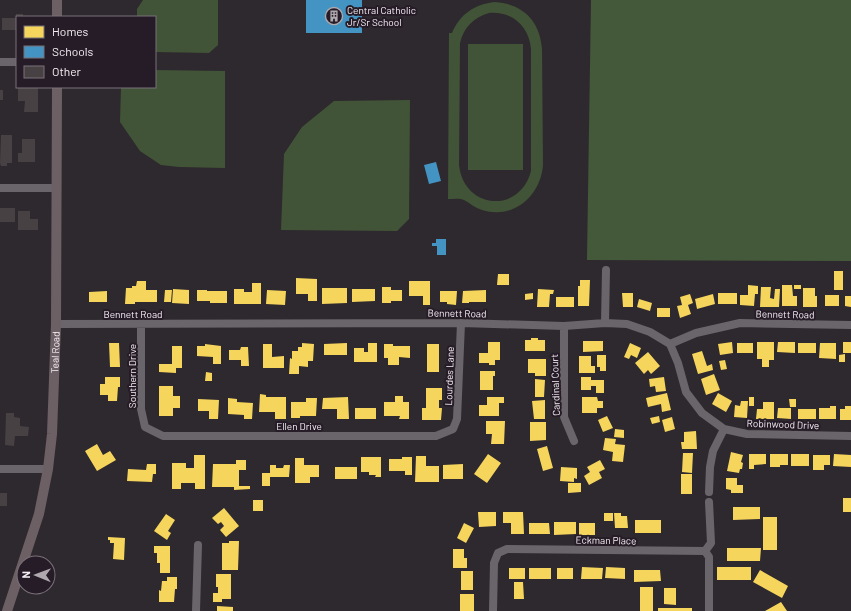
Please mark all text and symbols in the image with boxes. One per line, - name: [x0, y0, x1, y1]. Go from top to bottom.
- place label: Central Catholic Jr/Sr School: [347, 4, 416, 28]
- building icon: Central Catholic Jr/Sr School: [324, 6, 344, 26]
- legend: [16, 16, 156, 88]
- text: Homes: [52, 24, 89, 38]
- text: Schools: [52, 44, 93, 58]
- text: Other: [52, 64, 82, 78]
- street label: Bennett Road: [427, 306, 487, 320]
- street label: Bennett Road: [755, 307, 815, 321]
- street label: Bennett Road: [104, 308, 162, 320]
- street label: Teal Road: [48, 331, 62, 373]
- street label: Southern Drive: [126, 344, 138, 408]
- street label: Lourdes Lane: [442, 346, 456, 406]
- street label: Cardinal Court: [548, 354, 562, 416]
- street label: Robinwood Drive: [747, 417, 819, 431]
- street label: Ellen Drive: [276, 420, 322, 432]
- street label: Eckman Place: [575, 533, 637, 547]
- north arrow: [16, 555, 56, 595]
- text: N: [19, 571, 32, 579]

